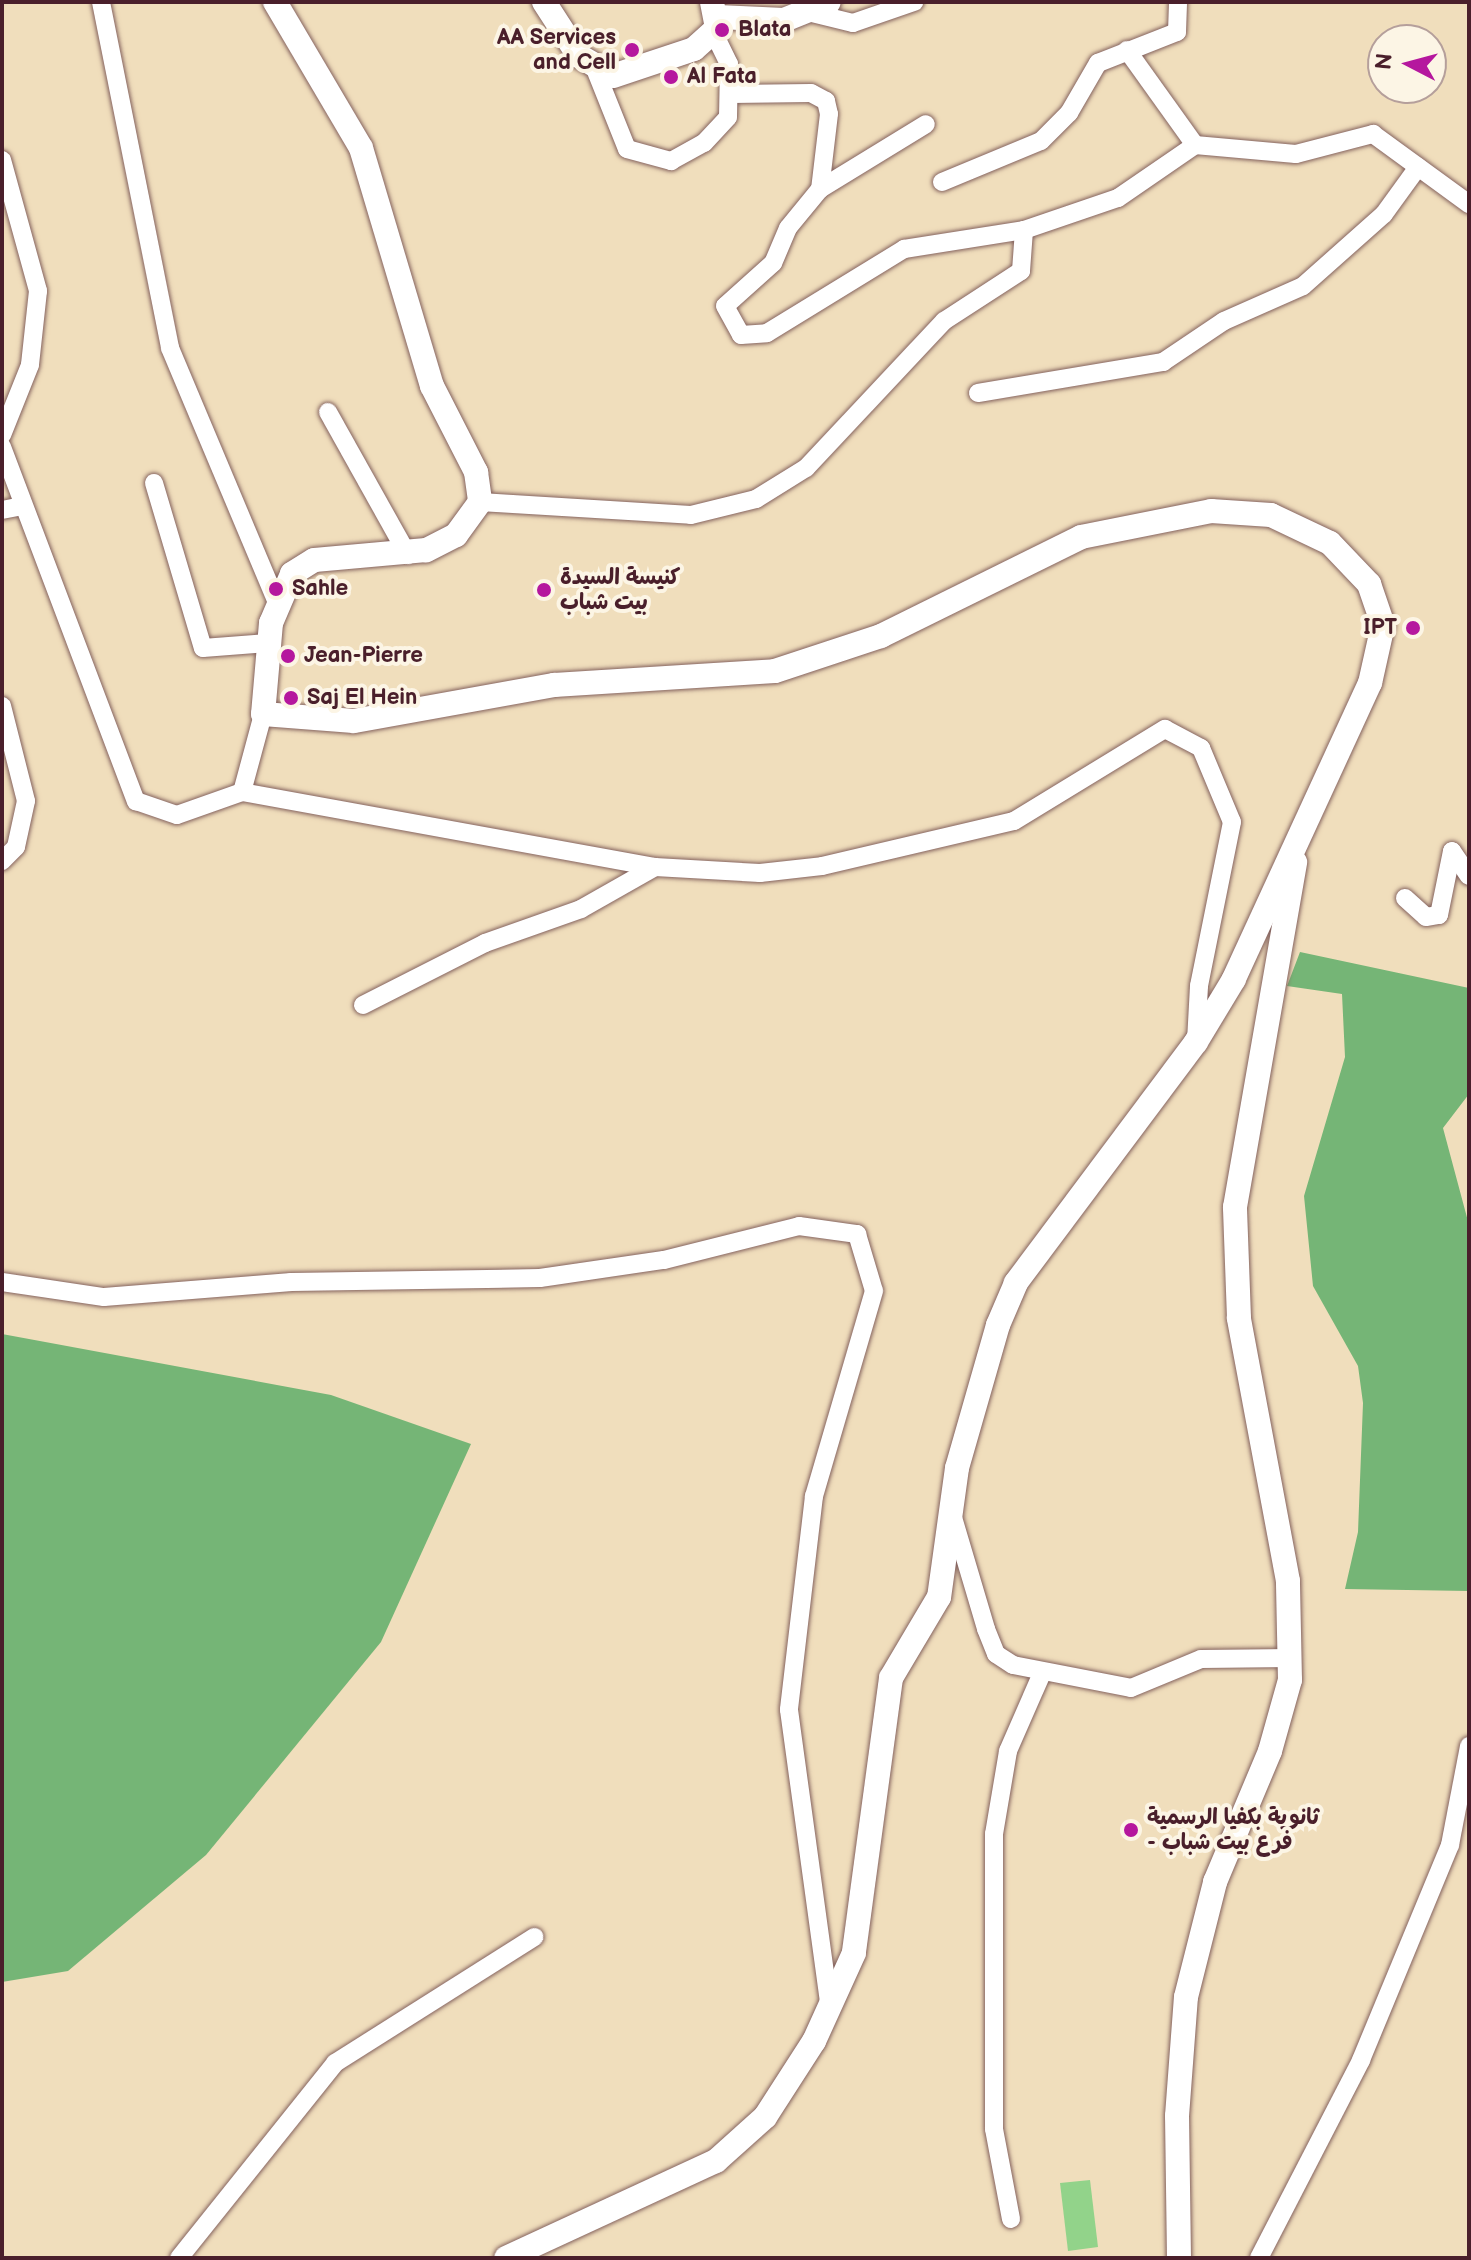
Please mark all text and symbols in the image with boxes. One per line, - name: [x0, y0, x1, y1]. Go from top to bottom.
- place label: Blata: [738, 17, 791, 43]
- marker: Blata: [713, 21, 731, 39]
- place label: AA Services and Cell: [497, 24, 616, 76]
- north arrow: [1367, 24, 1447, 104]
- marker: AA Services and Cell: [623, 41, 641, 59]
- text: N: [1370, 52, 1399, 71]
- place label: Al Fata: [687, 64, 757, 90]
- marker: Al Fata: [662, 68, 680, 86]
- place label: كنيسة السيدة بيت شباب: [560, 564, 680, 616]
- place label: Sahle: [292, 576, 348, 602]
- marker: Sahle: [267, 580, 285, 598]
- marker: كنيسة السيدة بيت شباب: [535, 581, 553, 599]
- place label: IPT: [1363, 615, 1397, 641]
- marker: IPT: [1404, 619, 1422, 637]
- place label: Jean-Pierre: [304, 643, 423, 669]
- marker: Jean-Pierre: [279, 647, 297, 665]
- place label: Saj El Hein: [307, 685, 417, 711]
- marker: Saj El Hein: [282, 689, 300, 707]
- place label: ثانوية بكفيا الرسمية - فرع بيت شباب: [1147, 1804, 1319, 1856]
- marker: ثانوية بكفيا الرسمية - فرع بيت شباب: [1122, 1821, 1140, 1839]

